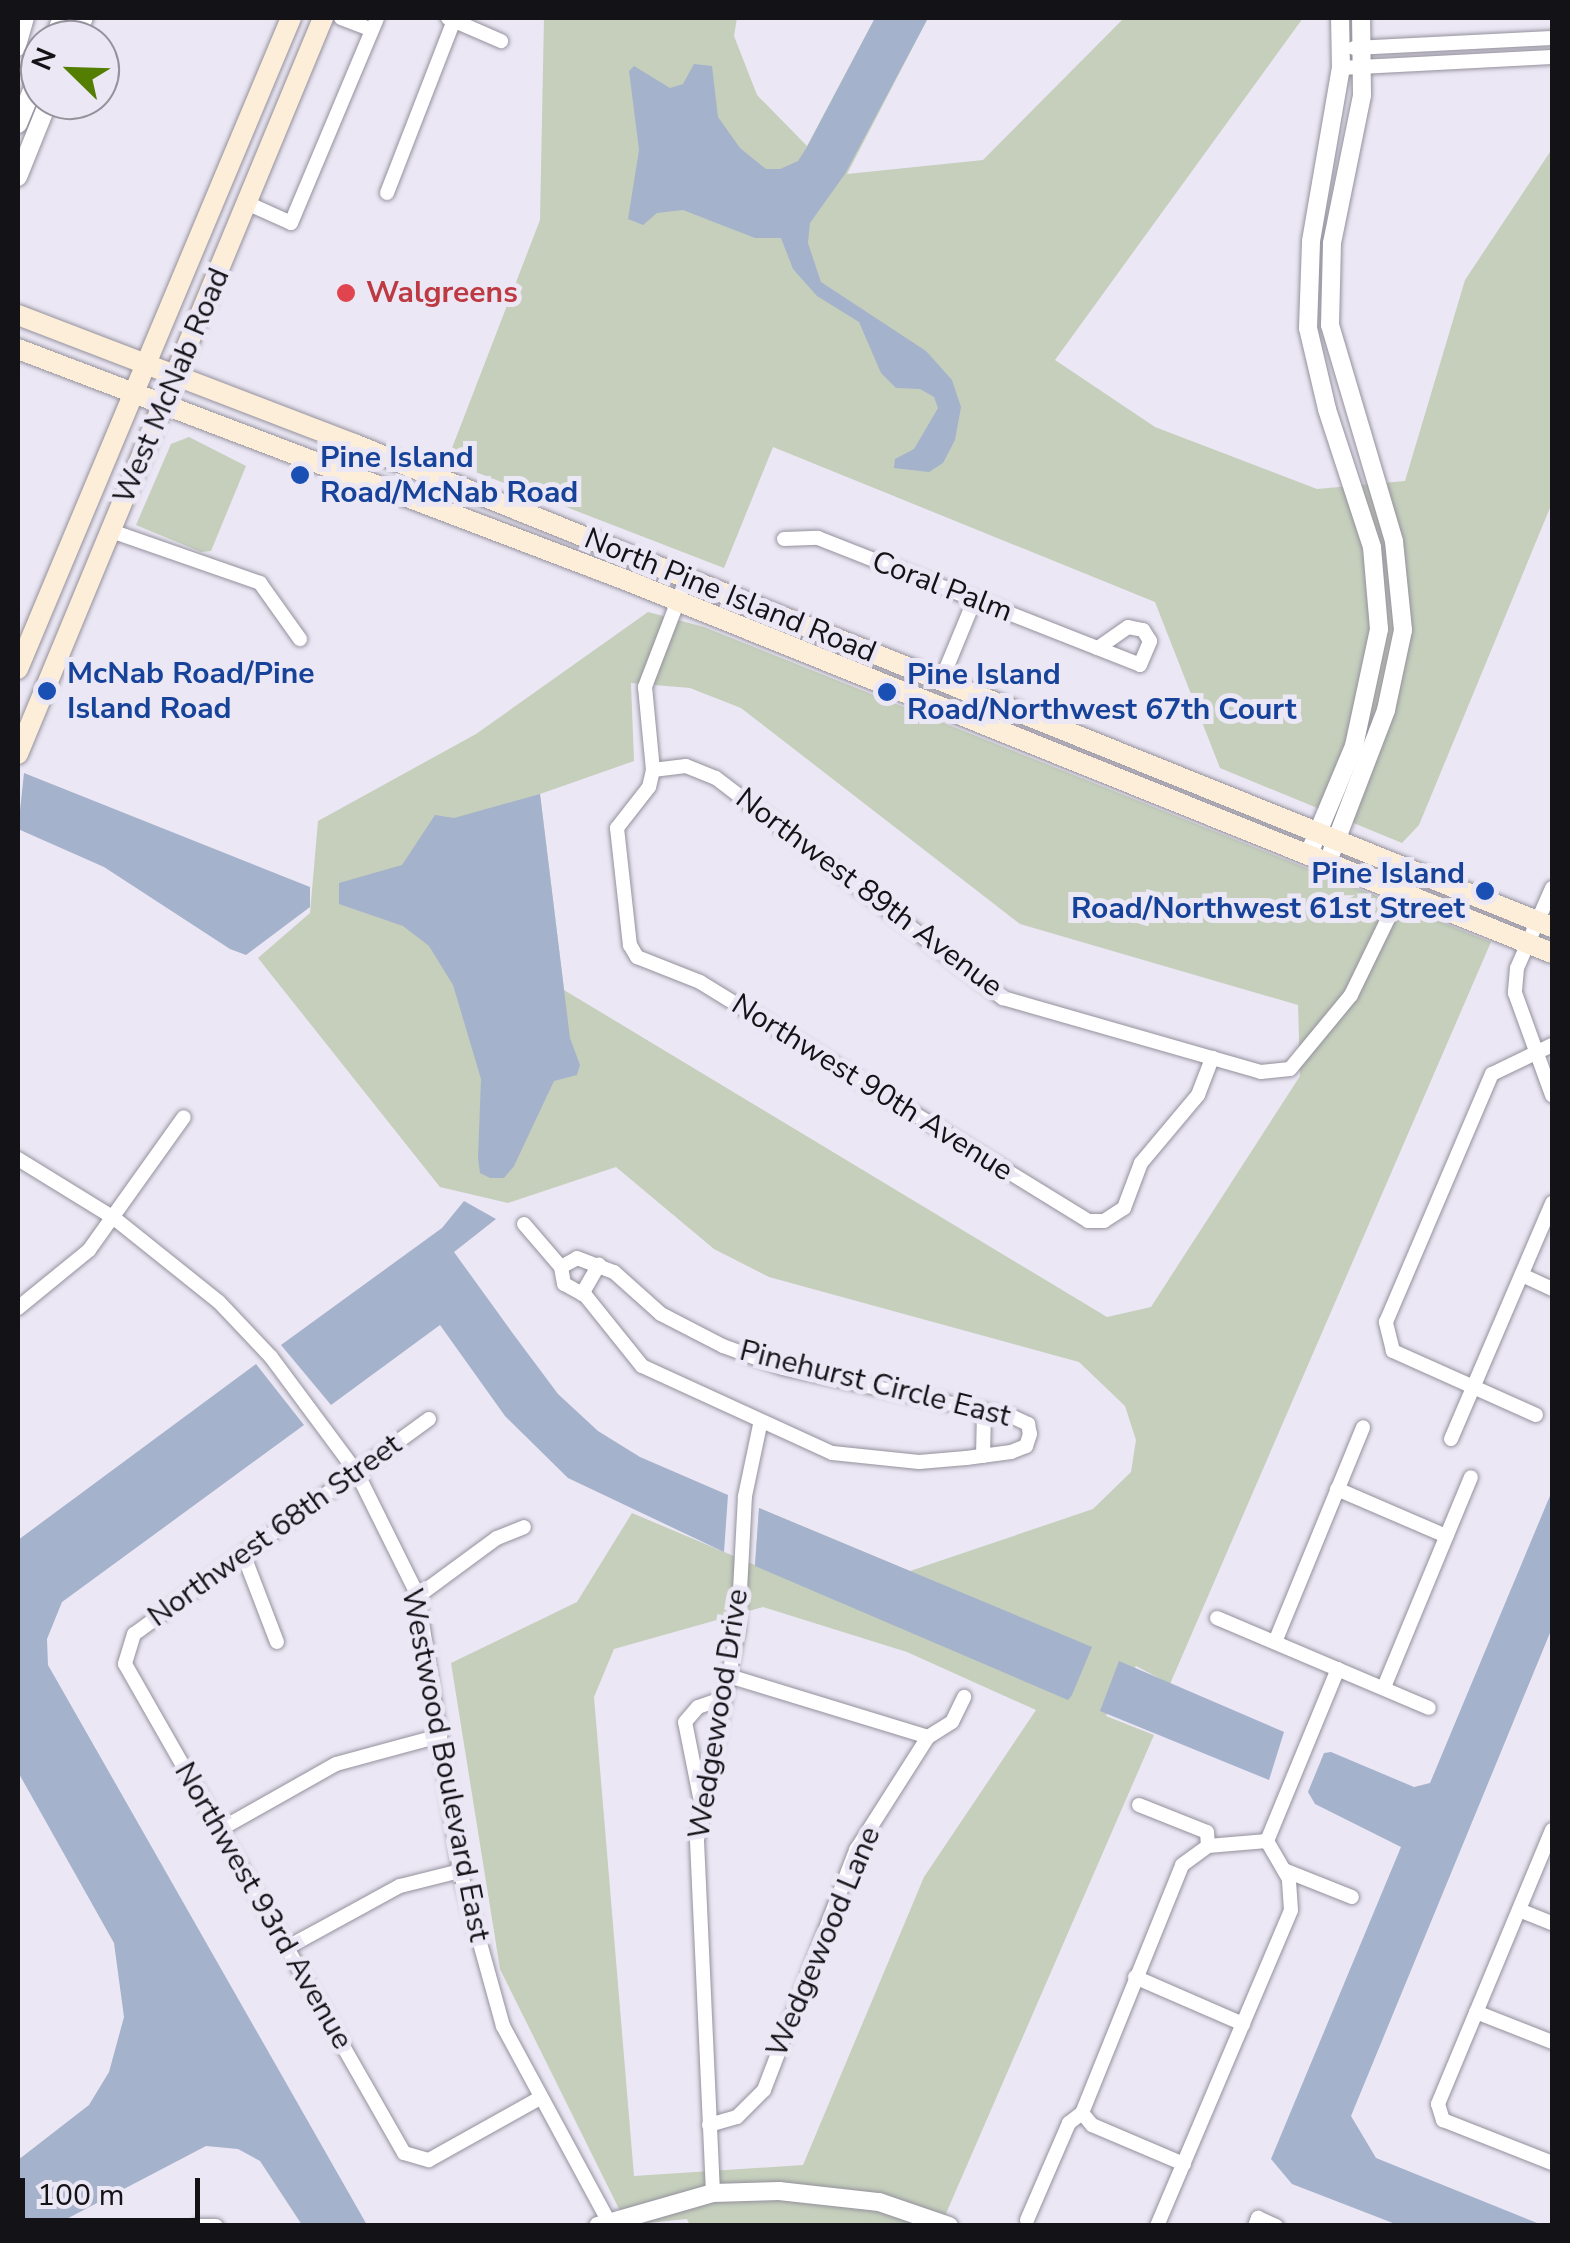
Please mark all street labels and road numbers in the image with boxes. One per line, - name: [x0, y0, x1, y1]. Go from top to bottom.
- street label: West McNab Road: [106, 263, 238, 509]
- street label: North Pine Island Road: [579, 521, 881, 671]
- street label: Coral Palm: [867, 544, 1017, 630]
- street label: Northwest 89th Avenue: [729, 781, 1009, 1005]
- street label: Northwest 90th Avenue: [725, 987, 1019, 1189]
- street label: Pinehurst Circle East: [736, 1333, 1014, 1435]
- street label: Northwest 68th Street: [141, 1427, 409, 1635]
- street label: Westwood Boulevard East: [393, 1585, 497, 1945]
- street label: Wedgewood Drive: [681, 1586, 757, 1842]
- street label: Northwest 93rd Avenue: [166, 1756, 360, 2056]
- street label: Wedgewood Lane: [759, 1821, 889, 2063]

